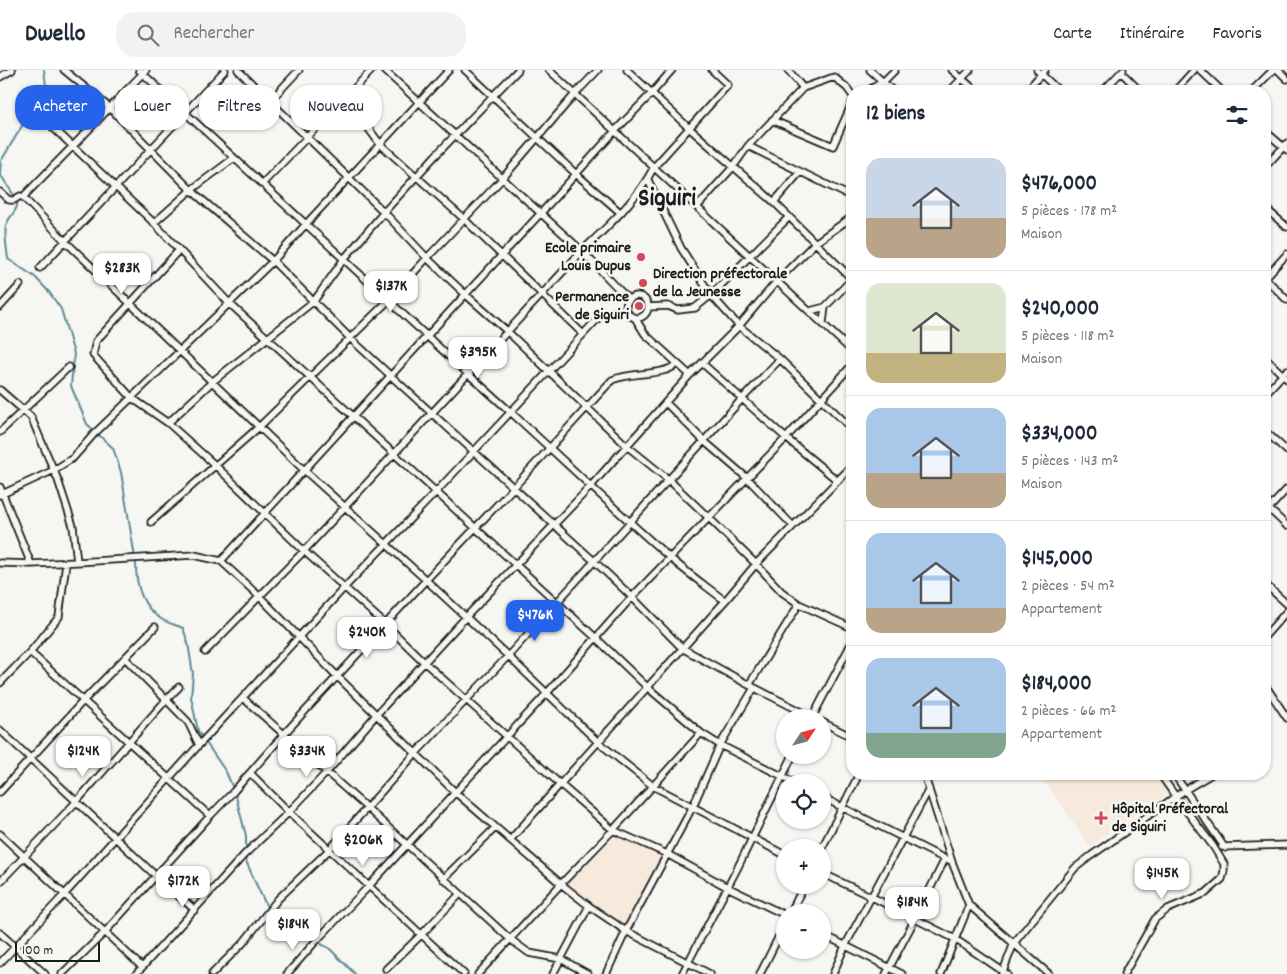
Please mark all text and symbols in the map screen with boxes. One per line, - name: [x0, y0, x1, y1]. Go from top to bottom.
- search box: [116, 12, 466, 57]
- text: Dwello: [25, 18, 86, 52]
- icon: search: [134, 21, 162, 49]
- text: Rechercher: [174, 21, 255, 48]
- text: Carte: [1053, 22, 1092, 47]
- text: Itinéraire: [1120, 22, 1184, 47]
- text: Favoris: [1212, 22, 1262, 47]
- chip: Acheter: [15, 85, 105, 130]
- chip: Louer: [115, 85, 189, 130]
- chip: Filtres: [199, 85, 280, 130]
- chip: Nouveau: [290, 85, 382, 130]
- text: 12 biens: [866, 100, 925, 130]
- icon: filters: [1223, 101, 1251, 129]
- text: $476,000: [1021, 170, 1097, 200]
- icon: home: [906, 178, 966, 238]
- district label: Siguiri: [638, 181, 696, 218]
- text: 5 pièces · 178 m²: [1021, 200, 1117, 223]
- text: Maison: [1021, 223, 1062, 246]
- place label: Ecole primaire Louis Dupus: [545, 237, 631, 278]
- marker: Ecole primaire Louis Dupus: [635, 251, 647, 263]
- pin: $283K: [87, 252, 157, 295]
- text: $283K: [104, 257, 140, 280]
- place label: Direction préfectorale de la Jeunesse: [653, 263, 787, 304]
- pin: $137K: [356, 270, 426, 313]
- text: $137K: [375, 275, 407, 298]
- marker: Direction préfectorale de la Jeunesse: [637, 277, 649, 289]
- place label: Permanence de Siguiri: [555, 286, 629, 327]
- text: $240,000: [1021, 295, 1099, 325]
- marker: Permanence de Siguiri: [633, 300, 645, 312]
- icon: home: [906, 303, 966, 363]
- text: 5 pièces · 118 m²: [1021, 325, 1114, 348]
- pin: $395K: [443, 336, 513, 379]
- text: $395K: [459, 341, 497, 364]
- text: Maison: [1021, 348, 1062, 371]
- text: $334,000: [1021, 420, 1097, 450]
- icon: home: [906, 428, 966, 488]
- text: 5 pièces · 143 m²: [1021, 450, 1118, 473]
- text: Maison: [1021, 473, 1062, 496]
- text: $145,000: [1021, 545, 1093, 575]
- icon: home: [906, 553, 966, 613]
- text: 2 pièces · 54 m²: [1021, 575, 1115, 598]
- text: Appartement: [1021, 598, 1102, 621]
- pin: $476K: [500, 600, 570, 642]
- text: $476K: [517, 604, 553, 627]
- pin: $240K: [332, 616, 402, 659]
- text: $240K: [348, 621, 386, 644]
- text: $184,000: [1021, 670, 1092, 700]
- icon: home: [906, 678, 966, 738]
- text: 2 pièces · 66 m²: [1021, 700, 1116, 723]
- north arrow: [776, 709, 831, 764]
- map controls: [776, 709, 831, 959]
- text: Appartement: [1021, 723, 1102, 746]
- pin: $124K: [48, 736, 118, 778]
- pin: $334K: [272, 736, 342, 778]
- text: $124K: [67, 740, 99, 763]
- text: $334K: [289, 740, 325, 763]
- button: locate: [776, 774, 831, 829]
- place label: Hôpital Préfectoral de Siguiri: [1112, 798, 1228, 839]
- marker: Hôpital Préfectoral de Siguiri: [1094, 811, 1108, 825]
- pin: $206K: [328, 824, 398, 867]
- text: $206K: [343, 829, 383, 852]
- button: +: [776, 839, 831, 894]
- pin: $145K: [1127, 858, 1197, 900]
- text: $145K: [1145, 862, 1179, 885]
- pin: $172K: [148, 866, 218, 908]
- text: $172K: [167, 870, 199, 893]
- pin: $184K: [877, 886, 947, 929]
- text: $184K: [896, 891, 928, 914]
- button: −: [776, 904, 831, 959]
- pin: $184K: [258, 908, 328, 951]
- text: $184K: [277, 913, 309, 936]
- scale bar: [15, 939, 100, 962]
- text: 100 m: [22, 941, 53, 961]

